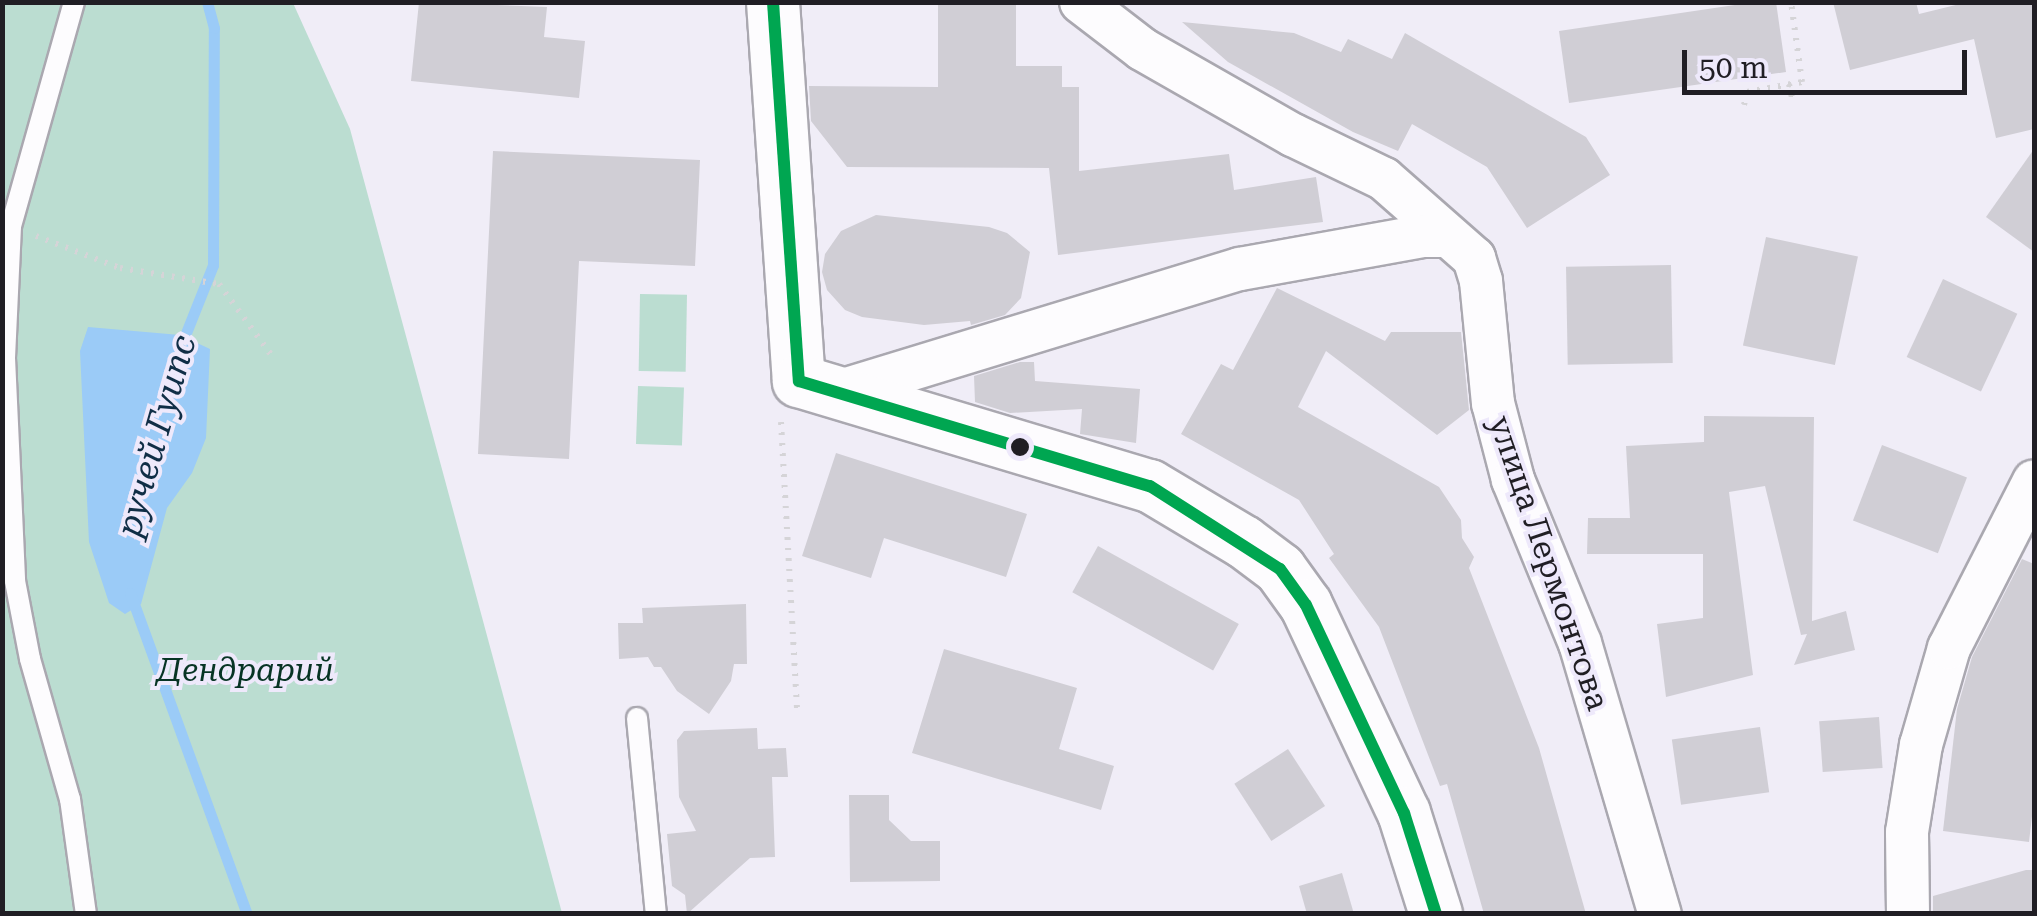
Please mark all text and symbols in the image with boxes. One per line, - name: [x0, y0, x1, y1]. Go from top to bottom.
- scale bar: [1687, 30, 1972, 92]
- text: 50 m: [1699, 50, 1768, 85]
- water label: ручей Гуипс: [108, 331, 206, 541]
- street label: улица Лермонтова: [1481, 411, 1617, 715]
- unlabelled marker: [1010, 437, 1030, 457]
- park label: Дендрарий: [156, 651, 334, 689]

